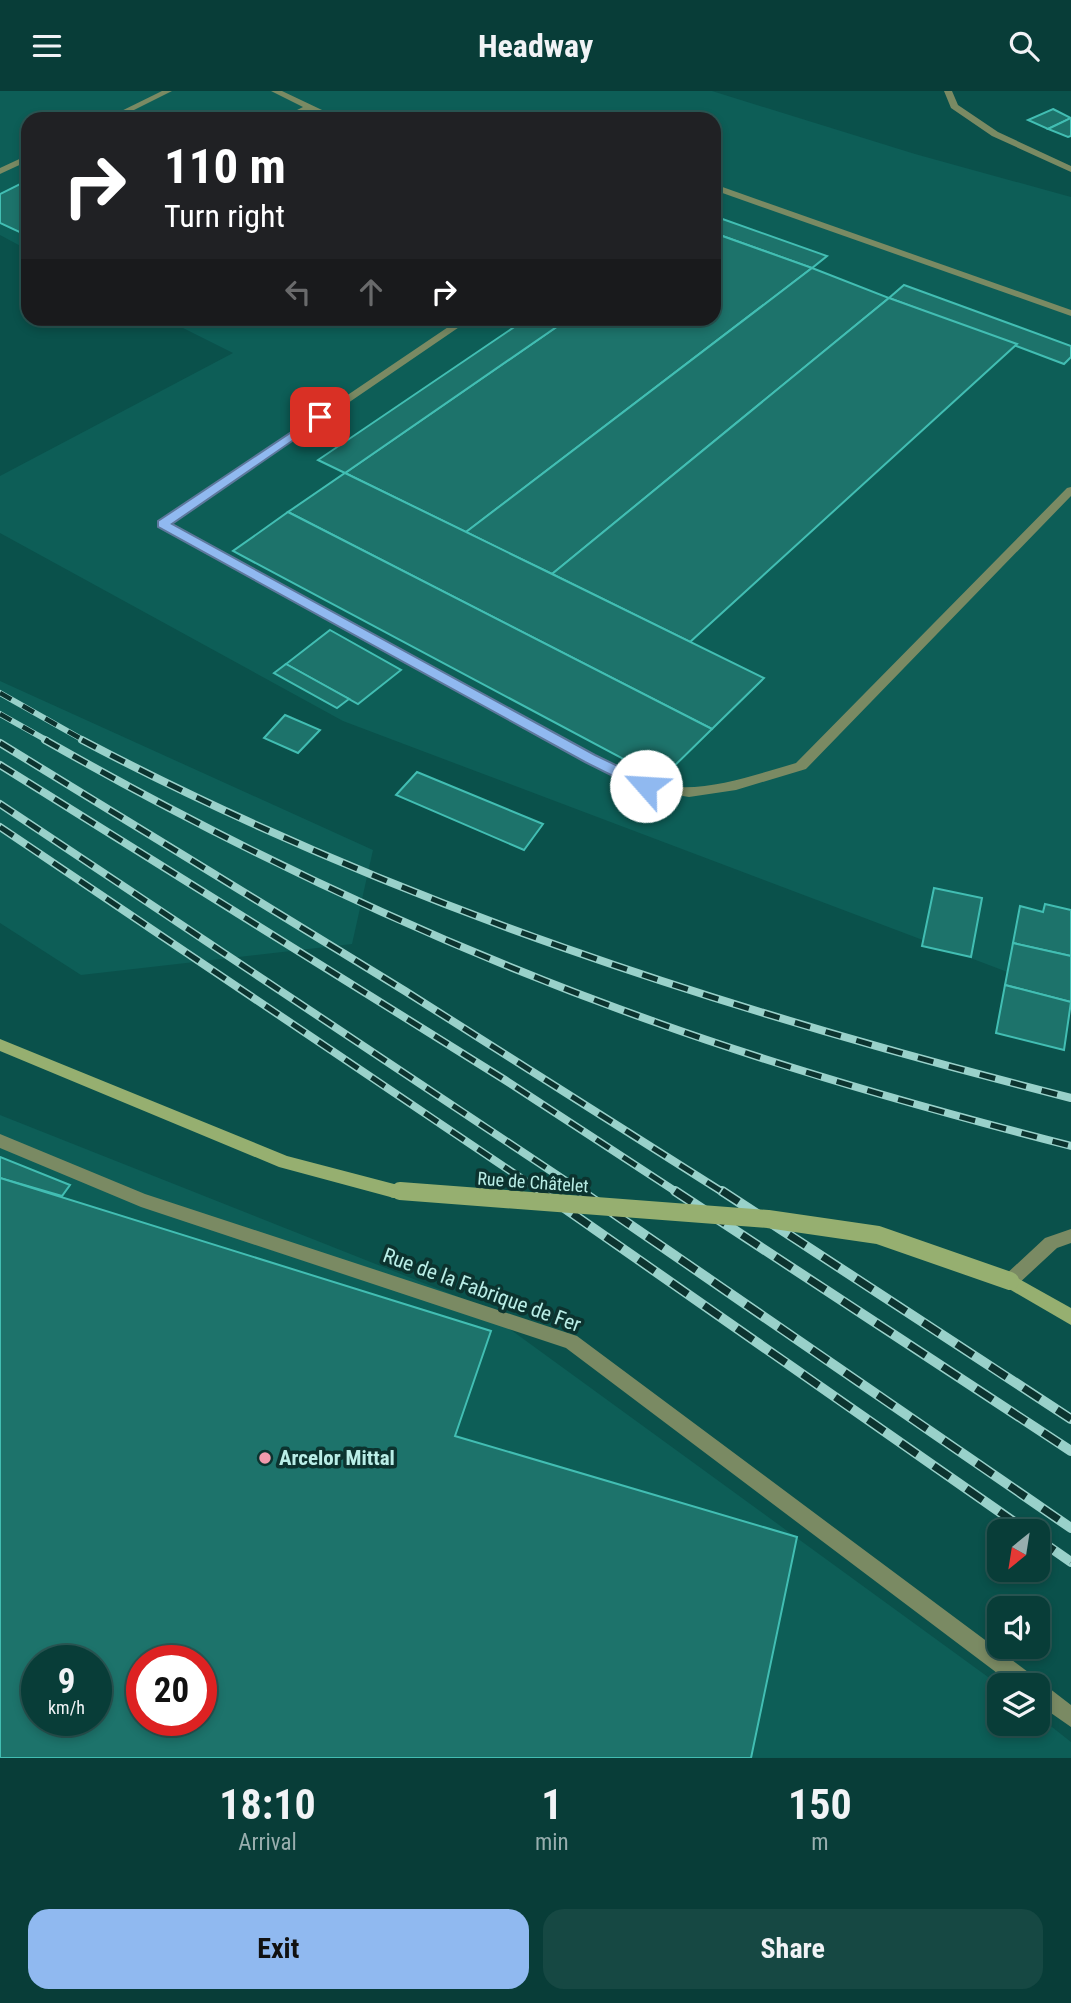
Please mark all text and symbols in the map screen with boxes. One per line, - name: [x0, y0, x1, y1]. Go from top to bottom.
- icon: menu: [28, 27, 66, 65]
- text: Headway: [478, 27, 593, 65]
- icon: search: [1005, 27, 1043, 65]
- text: 110 m: [164, 138, 286, 195]
- icon: right: [49, 140, 140, 231]
- text: Turn right: [164, 197, 285, 235]
- icon: left: [279, 273, 317, 311]
- icon: ahead: [352, 273, 390, 311]
- icon: right: [425, 273, 463, 311]
- pin: [290, 387, 350, 447]
- icon: arrive: [301, 398, 339, 436]
- position arrow: [609, 749, 683, 823]
- street label: Rue de Châtelet: [477, 1168, 589, 1196]
- street label: Rue de la Fabrique de Fer: [380, 1243, 584, 1337]
- place label: Arcelor Mittal: [279, 1446, 395, 1470]
- marker: Arcelor Mittal: [257, 1450, 273, 1466]
- north arrow: [987, 1519, 1050, 1582]
- map controls: [987, 1519, 1050, 1736]
- button: sound: [987, 1596, 1050, 1659]
- speed limit sign: 20: [126, 1645, 217, 1736]
- text: 9: [58, 1661, 75, 1702]
- button: layers: [987, 1673, 1050, 1736]
- text: km/h: [48, 1697, 85, 1718]
- text: 18:10: [219, 1780, 316, 1829]
- text: 1: [541, 1780, 562, 1829]
- text: 150: [788, 1780, 852, 1829]
- text: Arrival: [238, 1829, 297, 1856]
- text: min: [535, 1829, 569, 1856]
- text: m: [811, 1829, 828, 1856]
- button: Exit: [28, 1909, 529, 1989]
- button: Share: [543, 1909, 1043, 1989]

